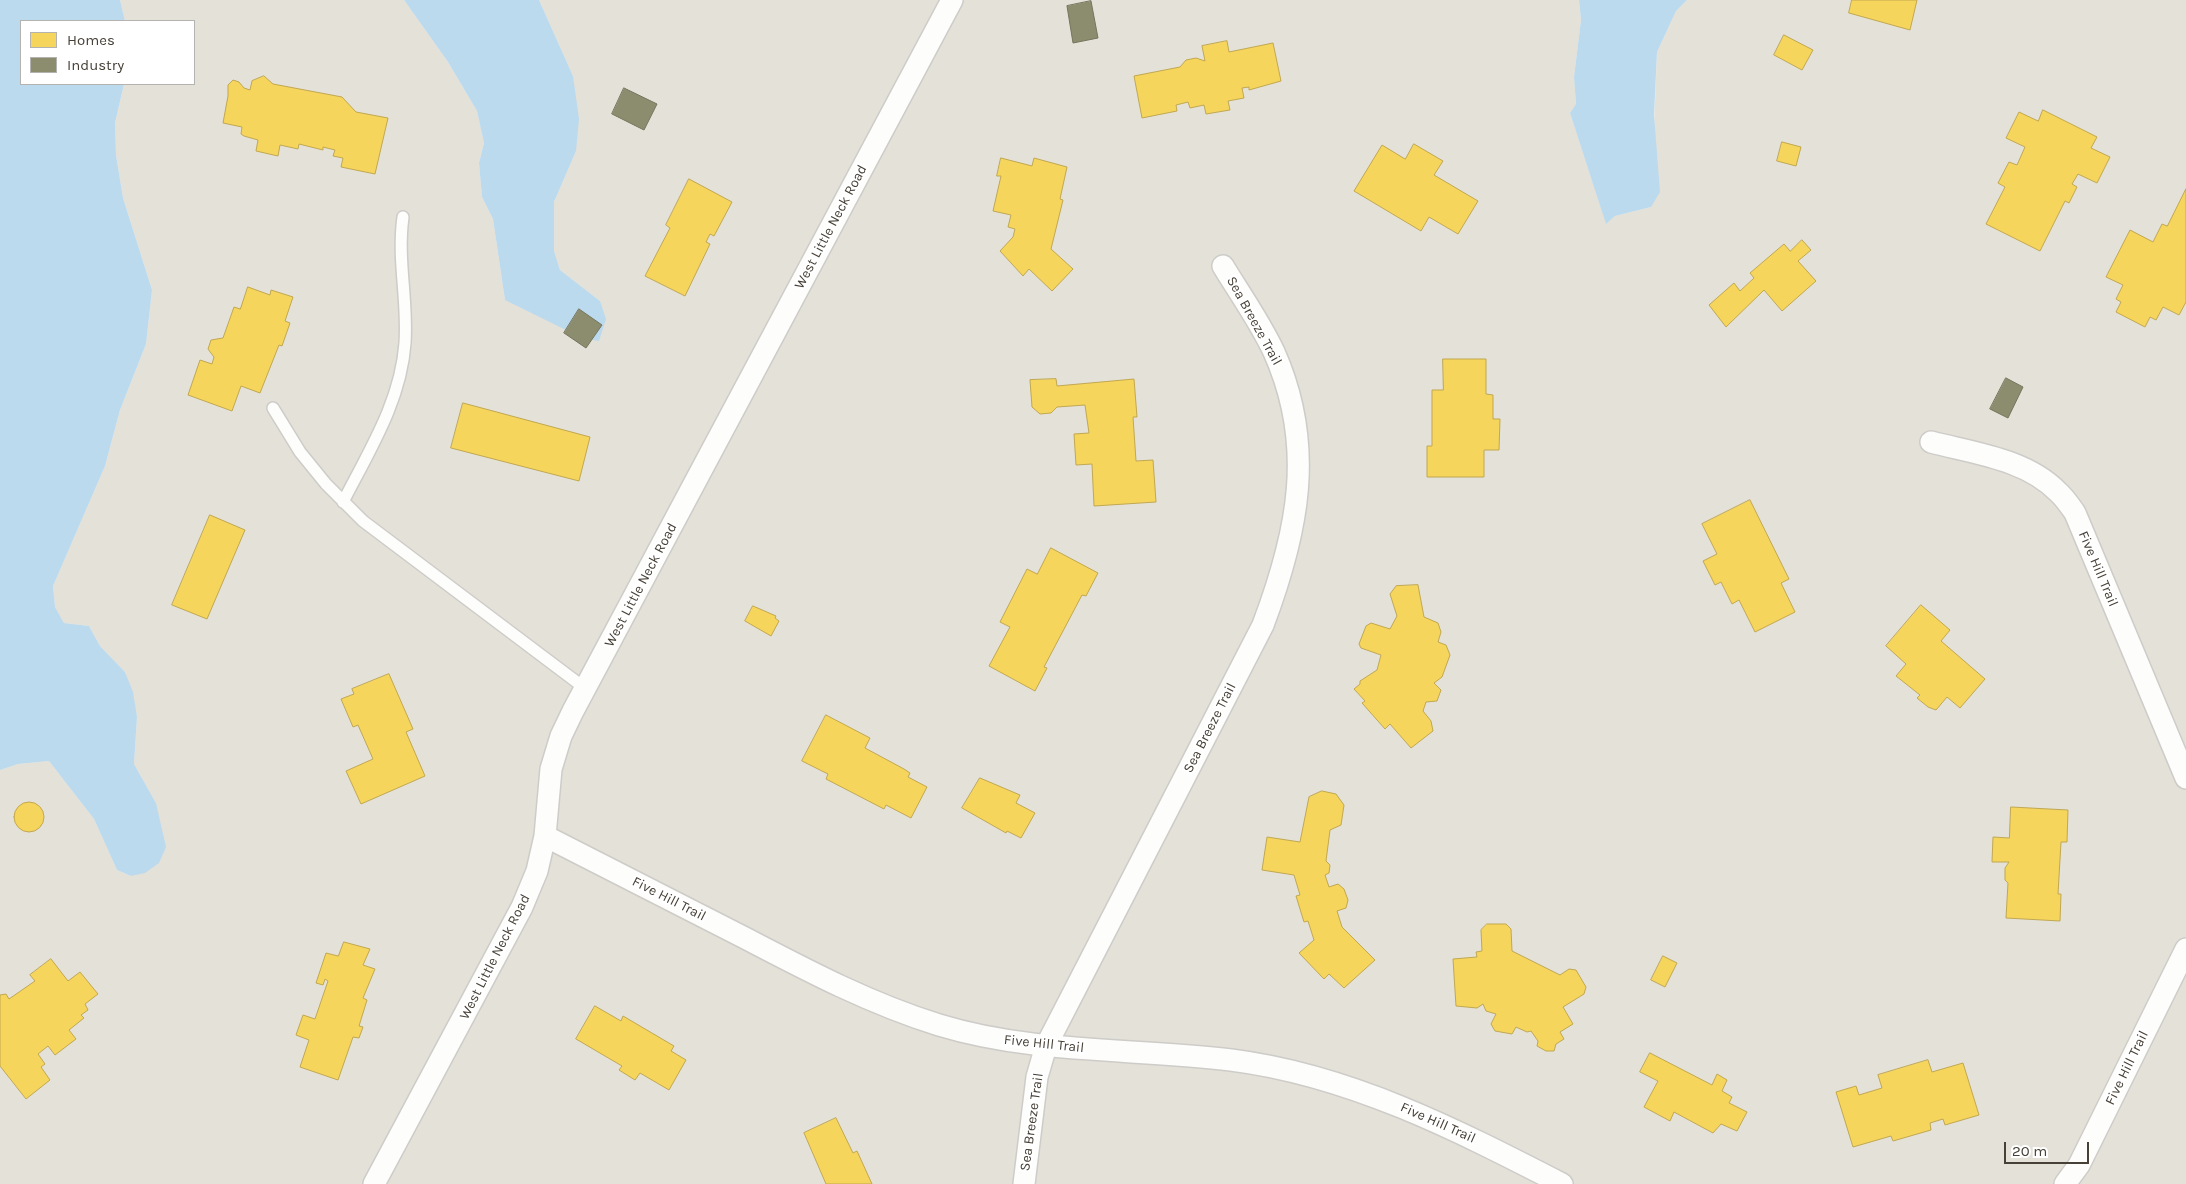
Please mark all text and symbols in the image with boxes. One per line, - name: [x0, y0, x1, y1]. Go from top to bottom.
- legend: [20, 20, 195, 85]
- text: Homes: [67, 31, 115, 49]
- text: Industry: [67, 56, 124, 74]
- street label: West Little Neck Road: [791, 162, 871, 292]
- street label: Sea Breeze Trail: [1223, 274, 1285, 368]
- street label: West Little Neck Road: [601, 520, 681, 650]
- street label: Five Hill Trail: [2075, 529, 2121, 609]
- street label: Sea Breeze Trail: [1180, 680, 1240, 776]
- street label: Five Hill Trail: [629, 873, 709, 925]
- street label: West Little Neck Road: [456, 892, 534, 1022]
- street label: Five Hill Trail: [2102, 1028, 2152, 1108]
- street label: Five Hill Trail: [1003, 1031, 1085, 1057]
- street label: Sea Breeze Trail: [1017, 1072, 1047, 1172]
- street label: Five Hill Trail: [1398, 1099, 1478, 1147]
- scale bar: [2006, 1132, 2091, 1164]
- text: 20 m: [2012, 1142, 2047, 1160]

